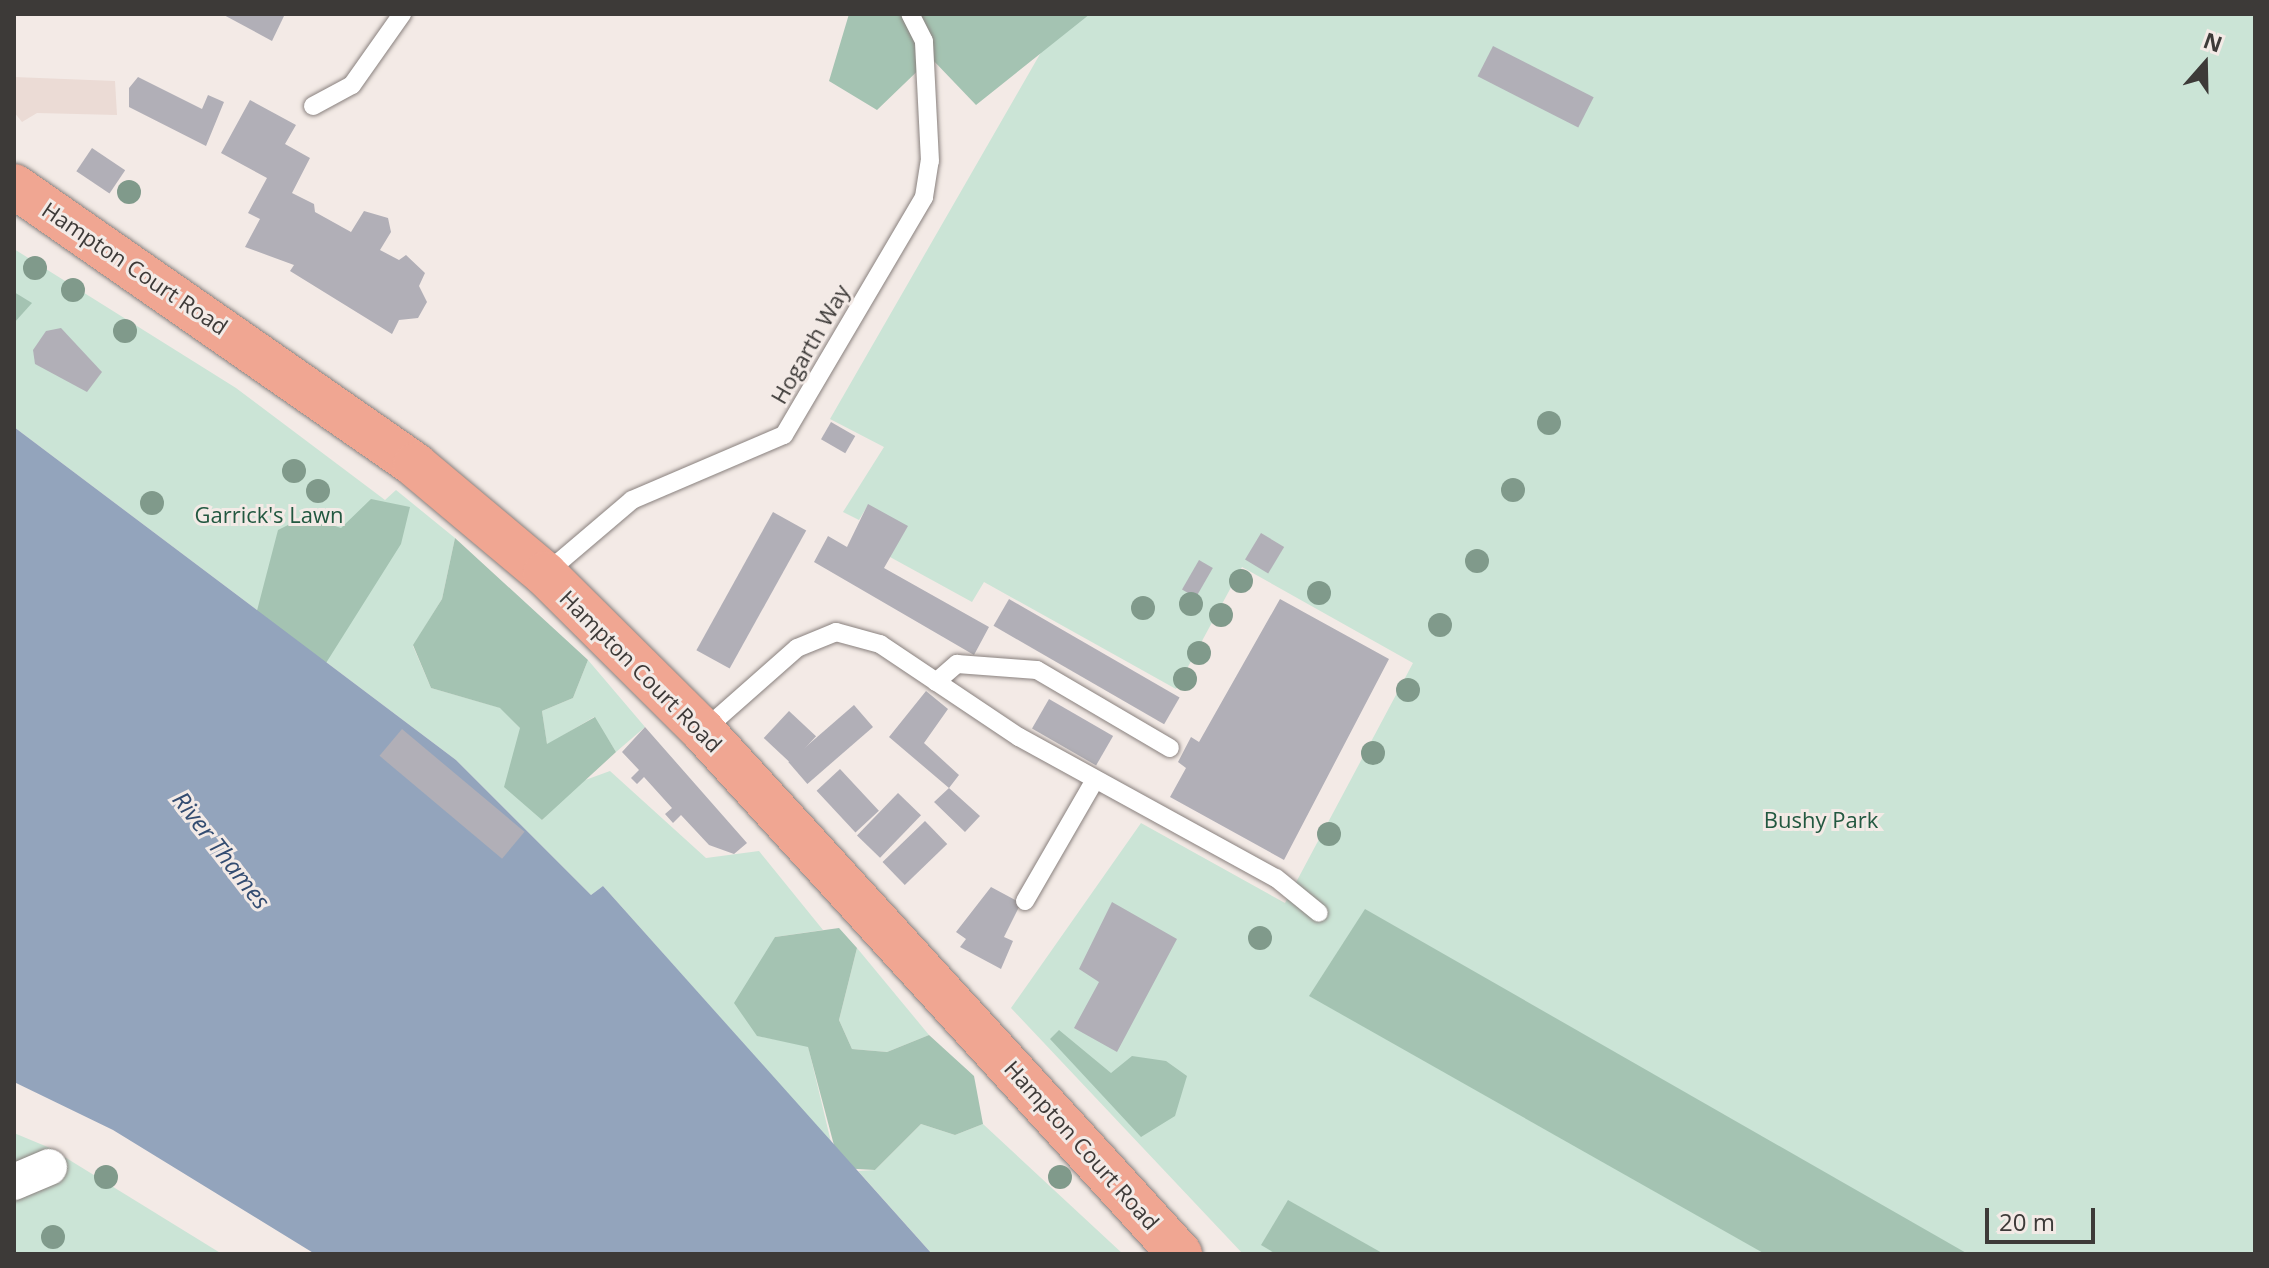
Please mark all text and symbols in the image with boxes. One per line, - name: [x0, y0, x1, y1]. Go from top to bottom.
- north arrow: [2165, 24, 2245, 104]
- text: N: [2200, 24, 2227, 59]
- street label: Hampton Court Road: [37, 196, 233, 340]
- street label: Hogarth Way: [765, 280, 855, 408]
- park label: Garrick's Lawn: [194, 502, 344, 528]
- street label: Hampton Court Road: [555, 585, 727, 757]
- water label: River Thames: [167, 786, 277, 914]
- park label: Bushy Park: [1764, 807, 1878, 833]
- street label: Hampton Court Road: [999, 1055, 1165, 1235]
- scale bar: [1989, 1192, 2099, 1242]
- text: 20 m: [1999, 1205, 2055, 1238]

